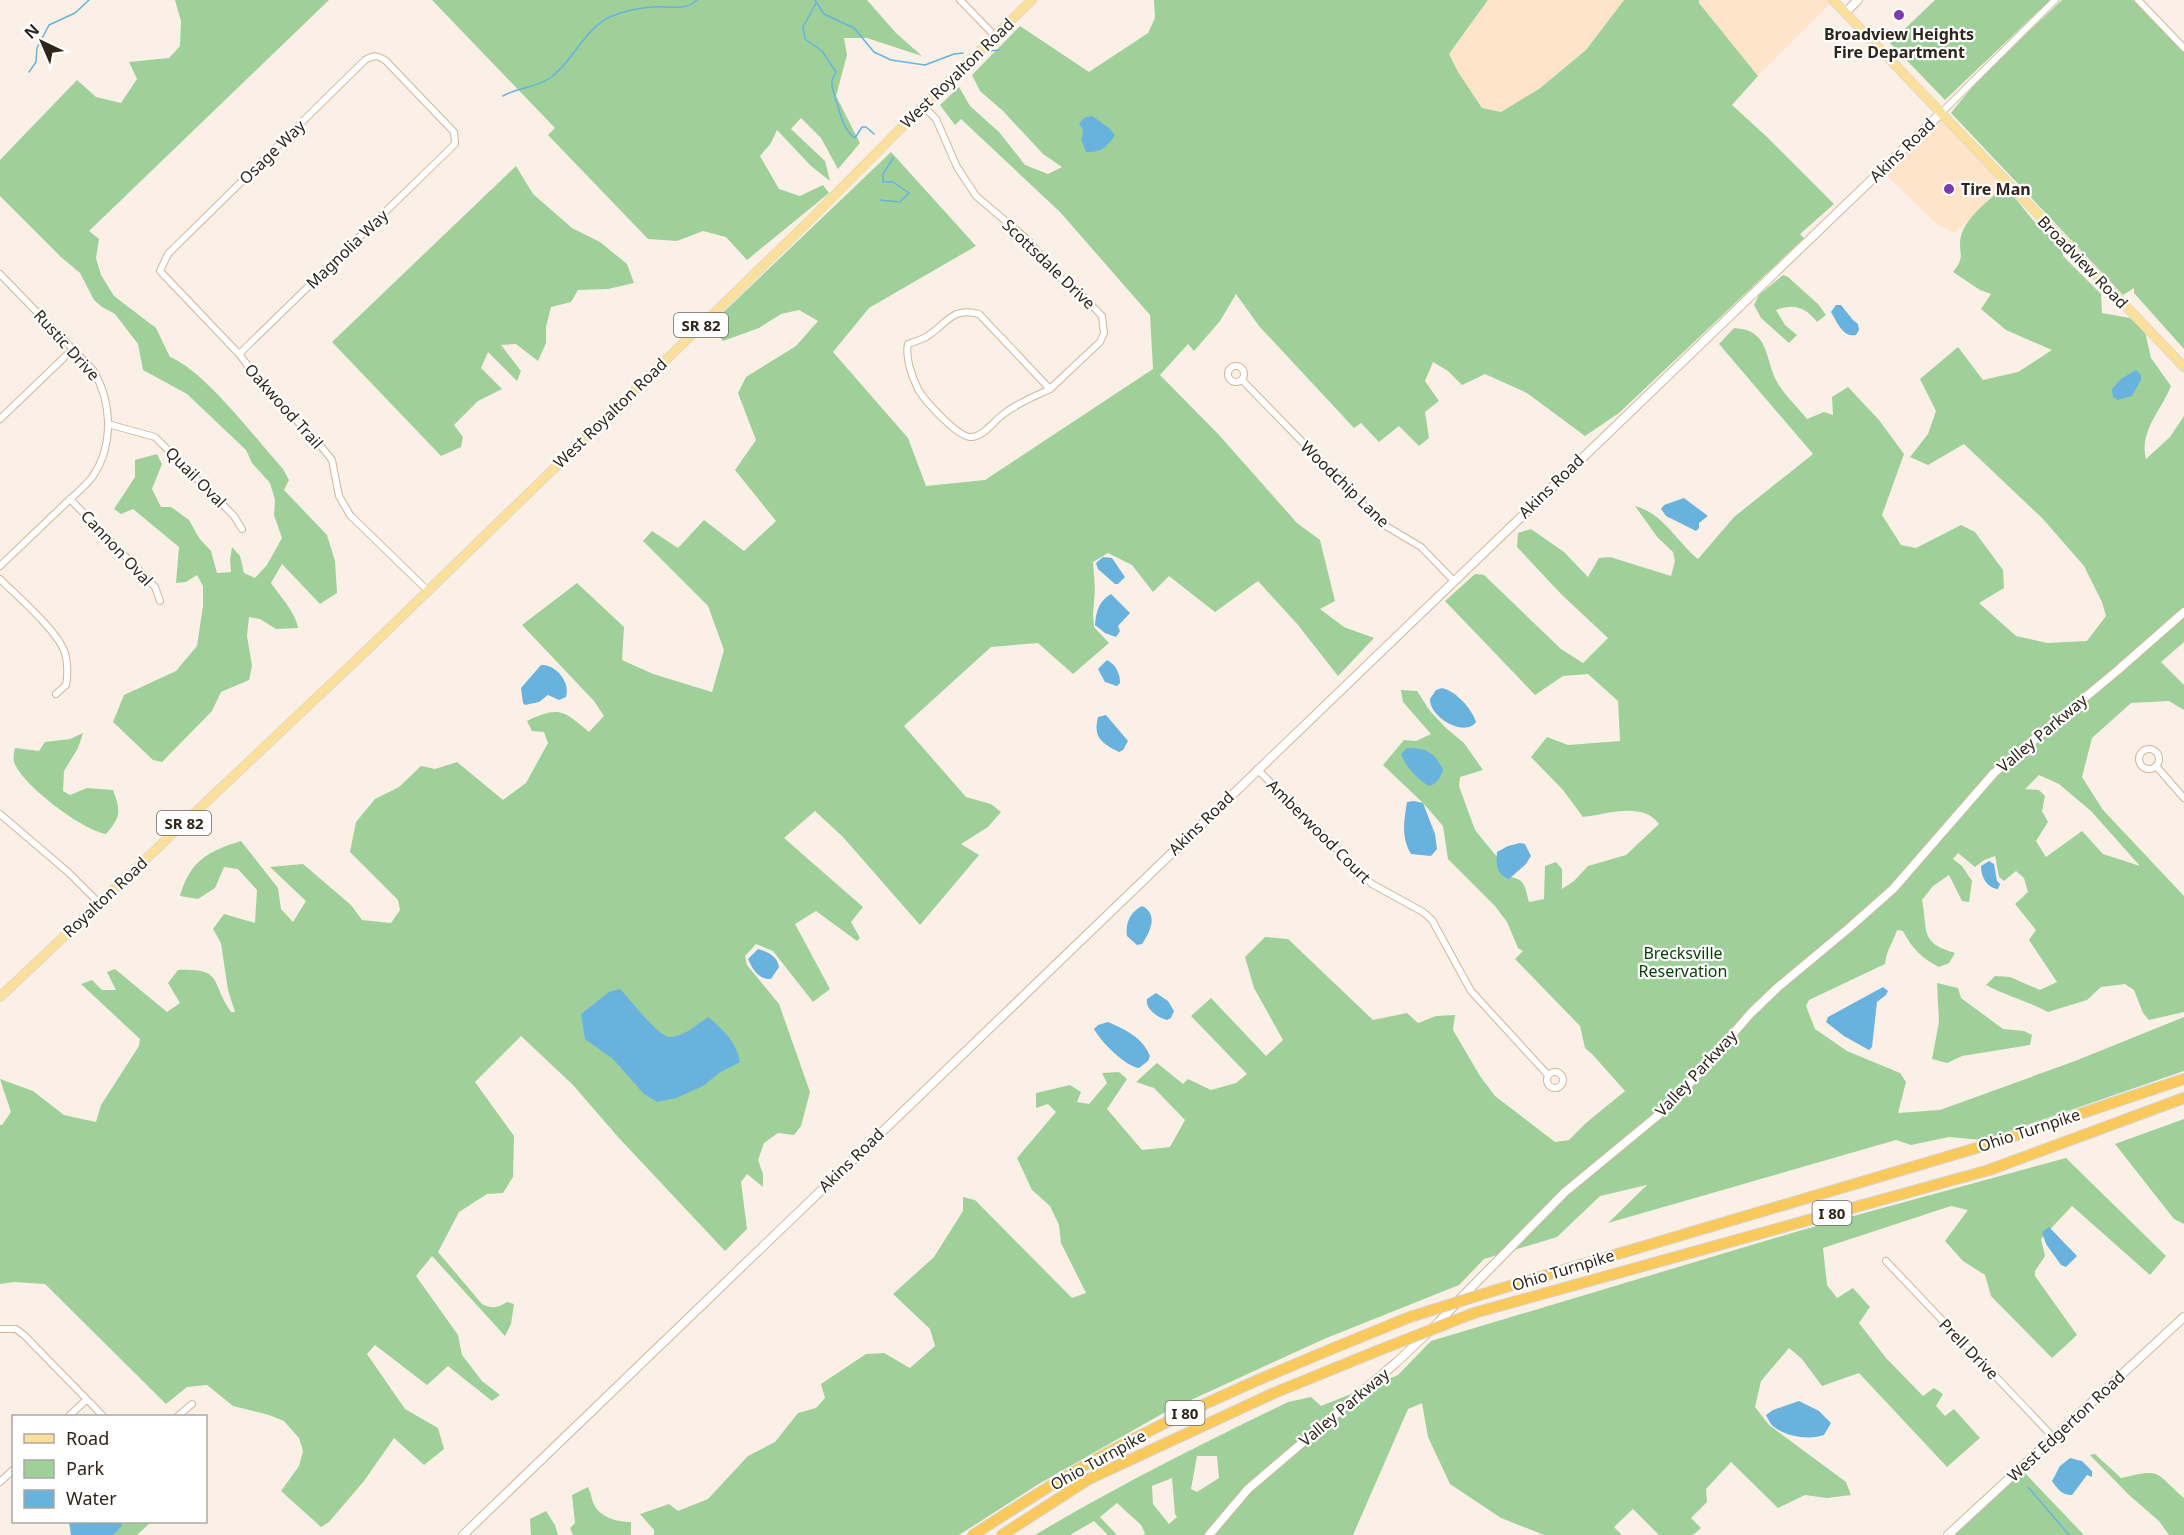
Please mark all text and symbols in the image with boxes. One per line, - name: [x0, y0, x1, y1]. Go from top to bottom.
- marker: Broadview Heights Fire Department: [1892, 8, 1906, 22]
- north arrow: [12, 12, 72, 72]
- street label: West Royalton Road: [896, 13, 1018, 133]
- text: N: [19, 19, 44, 44]
- place label: Broadview Heights Fire Department: [1824, 23, 1974, 63]
- street label: Akins Road: [1864, 113, 1940, 187]
- street label: Osage Way: [234, 114, 310, 189]
- place label: Tire Man: [1961, 178, 2031, 200]
- marker: Tire Man: [1942, 182, 1956, 196]
- street label: Magnolia Way: [301, 204, 393, 294]
- street label: Broadview Road: [2033, 211, 2133, 313]
- street label: Scottsdale Drive: [998, 214, 1100, 314]
- street label: Rustic Drive: [29, 305, 105, 385]
- road number: SR 82: [674, 313, 728, 337]
- street label: West Royalton Road: [549, 353, 671, 473]
- street label: Oakwood Trail: [240, 359, 328, 453]
- street label: Woodchip Lane: [1296, 436, 1394, 532]
- street label: Quail Oval: [161, 442, 231, 512]
- street label: Akins Road: [1513, 449, 1589, 523]
- street label: Cannon Oval: [76, 505, 158, 591]
- street label: Valley Parkway: [1992, 688, 2092, 777]
- street label: Amberwood Court: [1262, 774, 1376, 888]
- street label: Akins Road: [1163, 786, 1239, 860]
- road number: SR 82: [157, 811, 211, 835]
- street label: Royalton Road: [58, 852, 152, 942]
- park label: Brecksville Reservation: [1639, 942, 1727, 982]
- street label: Valley Parkway: [1650, 1024, 1742, 1121]
- street label: Ohio Turnpike: [1975, 1103, 2083, 1157]
- street label: Akins Road: [813, 1123, 889, 1197]
- road number: I 80: [1812, 1201, 1852, 1225]
- street label: Ohio Turnpike: [1509, 1244, 1617, 1296]
- street label: Prell Drive: [1934, 1314, 2004, 1384]
- street label: Valley Parkway: [1294, 1362, 1394, 1451]
- street label: West Edgerton Road: [2002, 1366, 2130, 1486]
- road number: I 80: [1166, 1401, 1204, 1425]
- legend: [12, 1415, 207, 1523]
- street label: Ohio Turnpike: [1046, 1425, 1150, 1495]
- text: Road: [66, 1426, 109, 1450]
- text: Park: [66, 1456, 104, 1480]
- text: Water: [66, 1486, 117, 1510]

